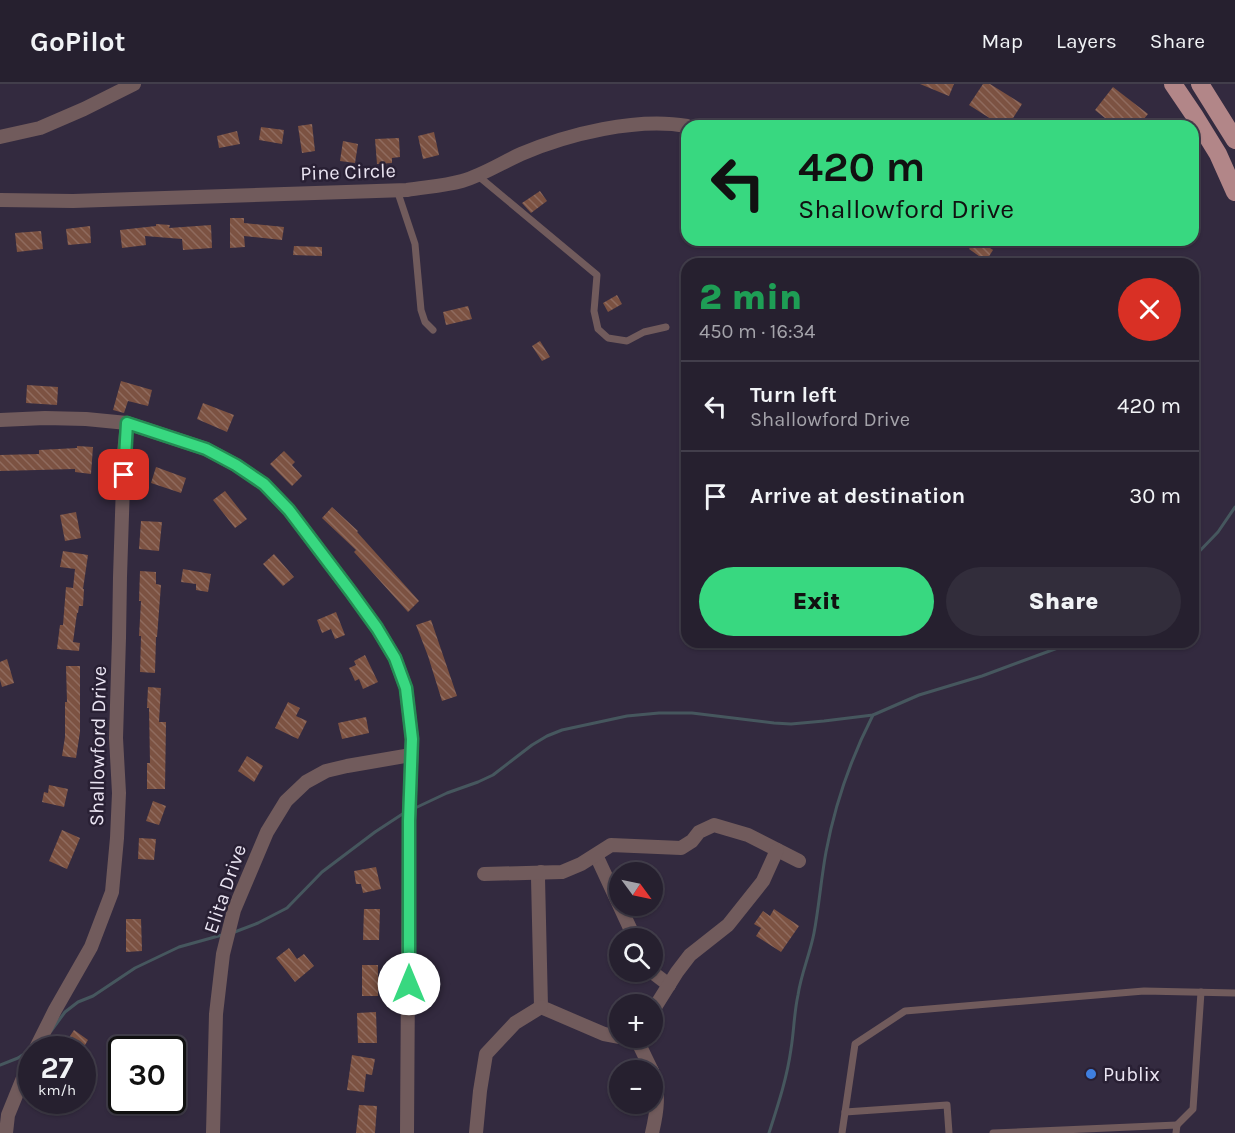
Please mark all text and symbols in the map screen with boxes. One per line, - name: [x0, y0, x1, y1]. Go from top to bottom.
- text: GoPilot: [30, 25, 126, 58]
- text: Map: [981, 29, 1023, 53]
- text: Layers: [1056, 29, 1117, 53]
- text: Share: [1150, 29, 1205, 53]
- text: 420 m: [798, 142, 925, 192]
- icon: left: [699, 144, 777, 222]
- street label: Pine Circle: [300, 159, 396, 185]
- text: Shallowford Drive: [798, 193, 1014, 225]
- text: 2 min: [699, 276, 802, 318]
- button: close: [1118, 278, 1181, 341]
- text: 450 m · 16:34: [699, 320, 816, 343]
- text: Turn left: [750, 382, 837, 408]
- icon: left: [699, 390, 732, 423]
- text: 420 m: [1117, 393, 1181, 419]
- text: Shallowford Drive: [750, 408, 910, 431]
- pin: [98, 449, 149, 500]
- icon: arrive: [107, 458, 140, 491]
- icon: arrive: [699, 480, 732, 513]
- text: Arrive at destination: [750, 483, 965, 509]
- text: 30 m: [1129, 483, 1181, 509]
- button: Exit: [699, 567, 934, 636]
- button: Share: [946, 567, 1181, 636]
- street label: Shallowford Drive: [85, 666, 111, 826]
- street label: Elita Drive: [199, 841, 251, 937]
- north arrow: [609, 862, 663, 916]
- map controls: [609, 862, 663, 1114]
- button: search: [609, 928, 663, 982]
- position arrow: [377, 952, 441, 1016]
- button: +: [609, 994, 663, 1048]
- speed limit sign: 30: [108, 1036, 186, 1114]
- text: 27: [40, 1050, 74, 1086]
- button: −: [609, 1060, 663, 1114]
- place label: Publix: [1103, 1063, 1160, 1086]
- marker: Publix: [1084, 1067, 1098, 1081]
- text: km/h: [38, 1081, 76, 1099]

